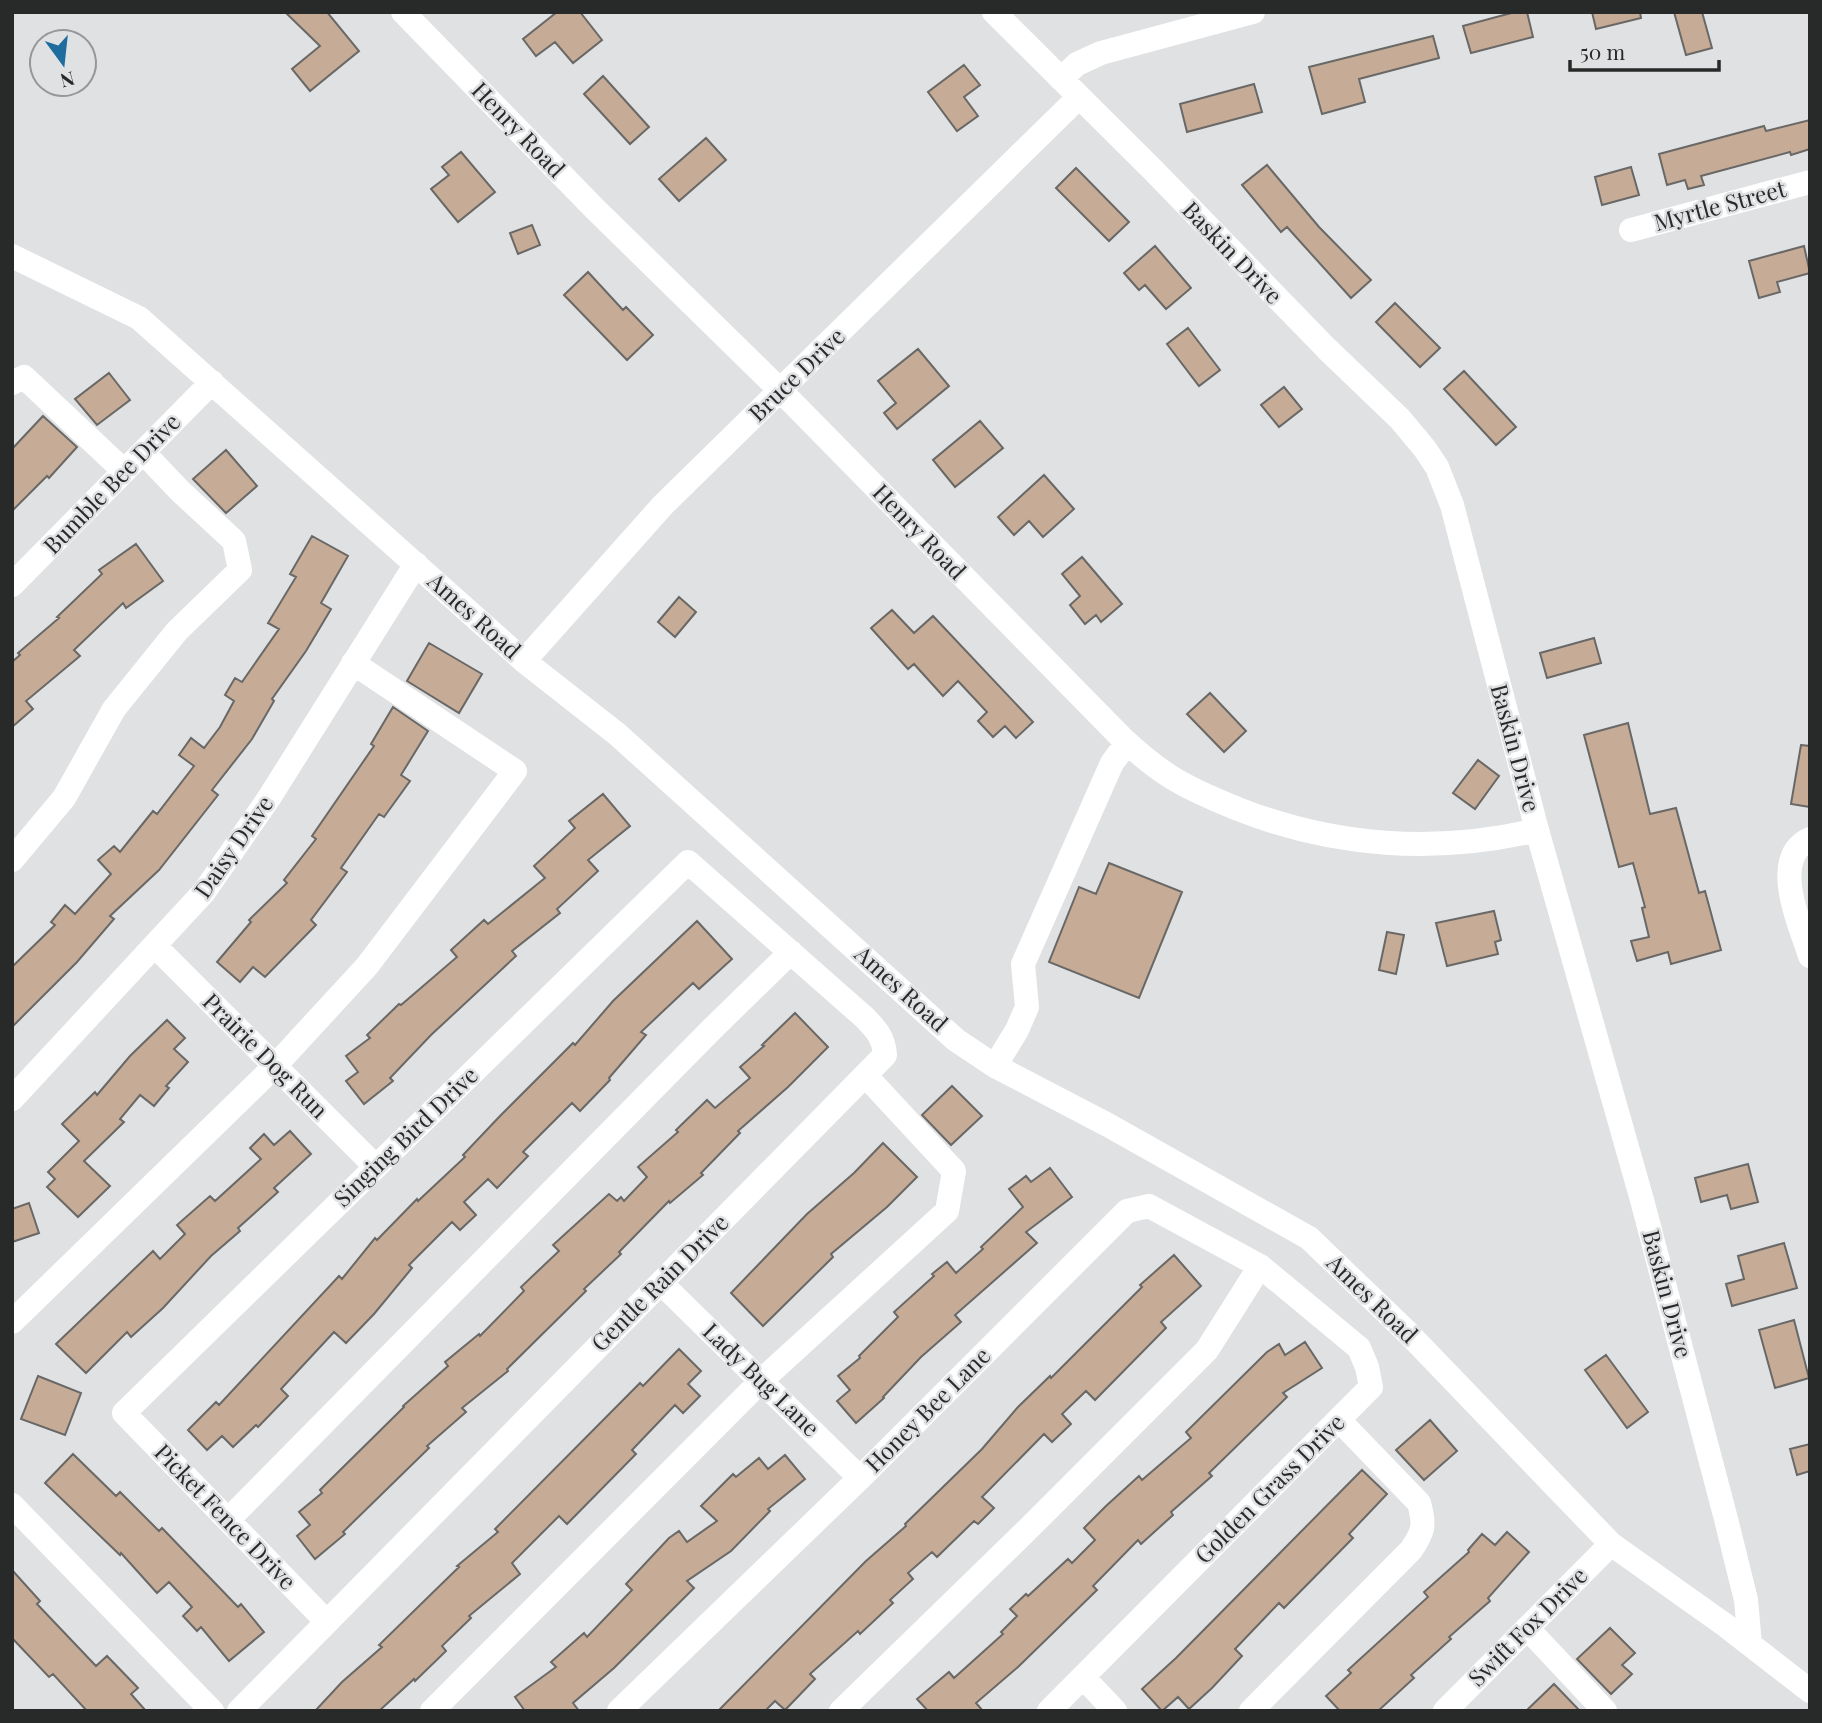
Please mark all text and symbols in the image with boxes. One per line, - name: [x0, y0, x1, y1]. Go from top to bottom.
- north arrow: [28, 28, 98, 98]
- scale bar: [1570, 28, 1719, 72]
- text: 50 m: [1580, 37, 1626, 65]
- text: N: [57, 66, 78, 95]
- street label: Henry Road: [466, 74, 572, 183]
- street label: Myrtle Street: [1650, 172, 1790, 237]
- street label: Baskin Drive: [1176, 194, 1290, 310]
- street label: Bruce Drive: [741, 320, 851, 428]
- street label: Bumble Bee Drive: [36, 406, 186, 560]
- street label: Henry Road: [867, 476, 973, 585]
- street label: Ames Road: [421, 564, 528, 665]
- street label: Baskin Drive: [1484, 680, 1548, 815]
- street label: Daisy Drive: [186, 789, 279, 903]
- street label: Ames Road: [848, 937, 955, 1038]
- street label: Prairie Dog Run: [197, 986, 336, 1125]
- street label: Singing Bird Drive: [326, 1059, 484, 1213]
- street label: Gentle Rain Drive: [584, 1207, 734, 1357]
- street label: Baskin Drive: [1636, 1226, 1700, 1361]
- street label: Ames Road: [1320, 1246, 1425, 1349]
- street label: Lady Bug Lane: [697, 1315, 827, 1443]
- street label: Honey Bee Lane: [858, 1340, 996, 1478]
- street label: Golden Grass Drive: [1187, 1406, 1351, 1570]
- street label: Picket Fence Drive: [149, 1436, 304, 1596]
- street label: Swift Fox Drive: [1461, 1560, 1593, 1692]

